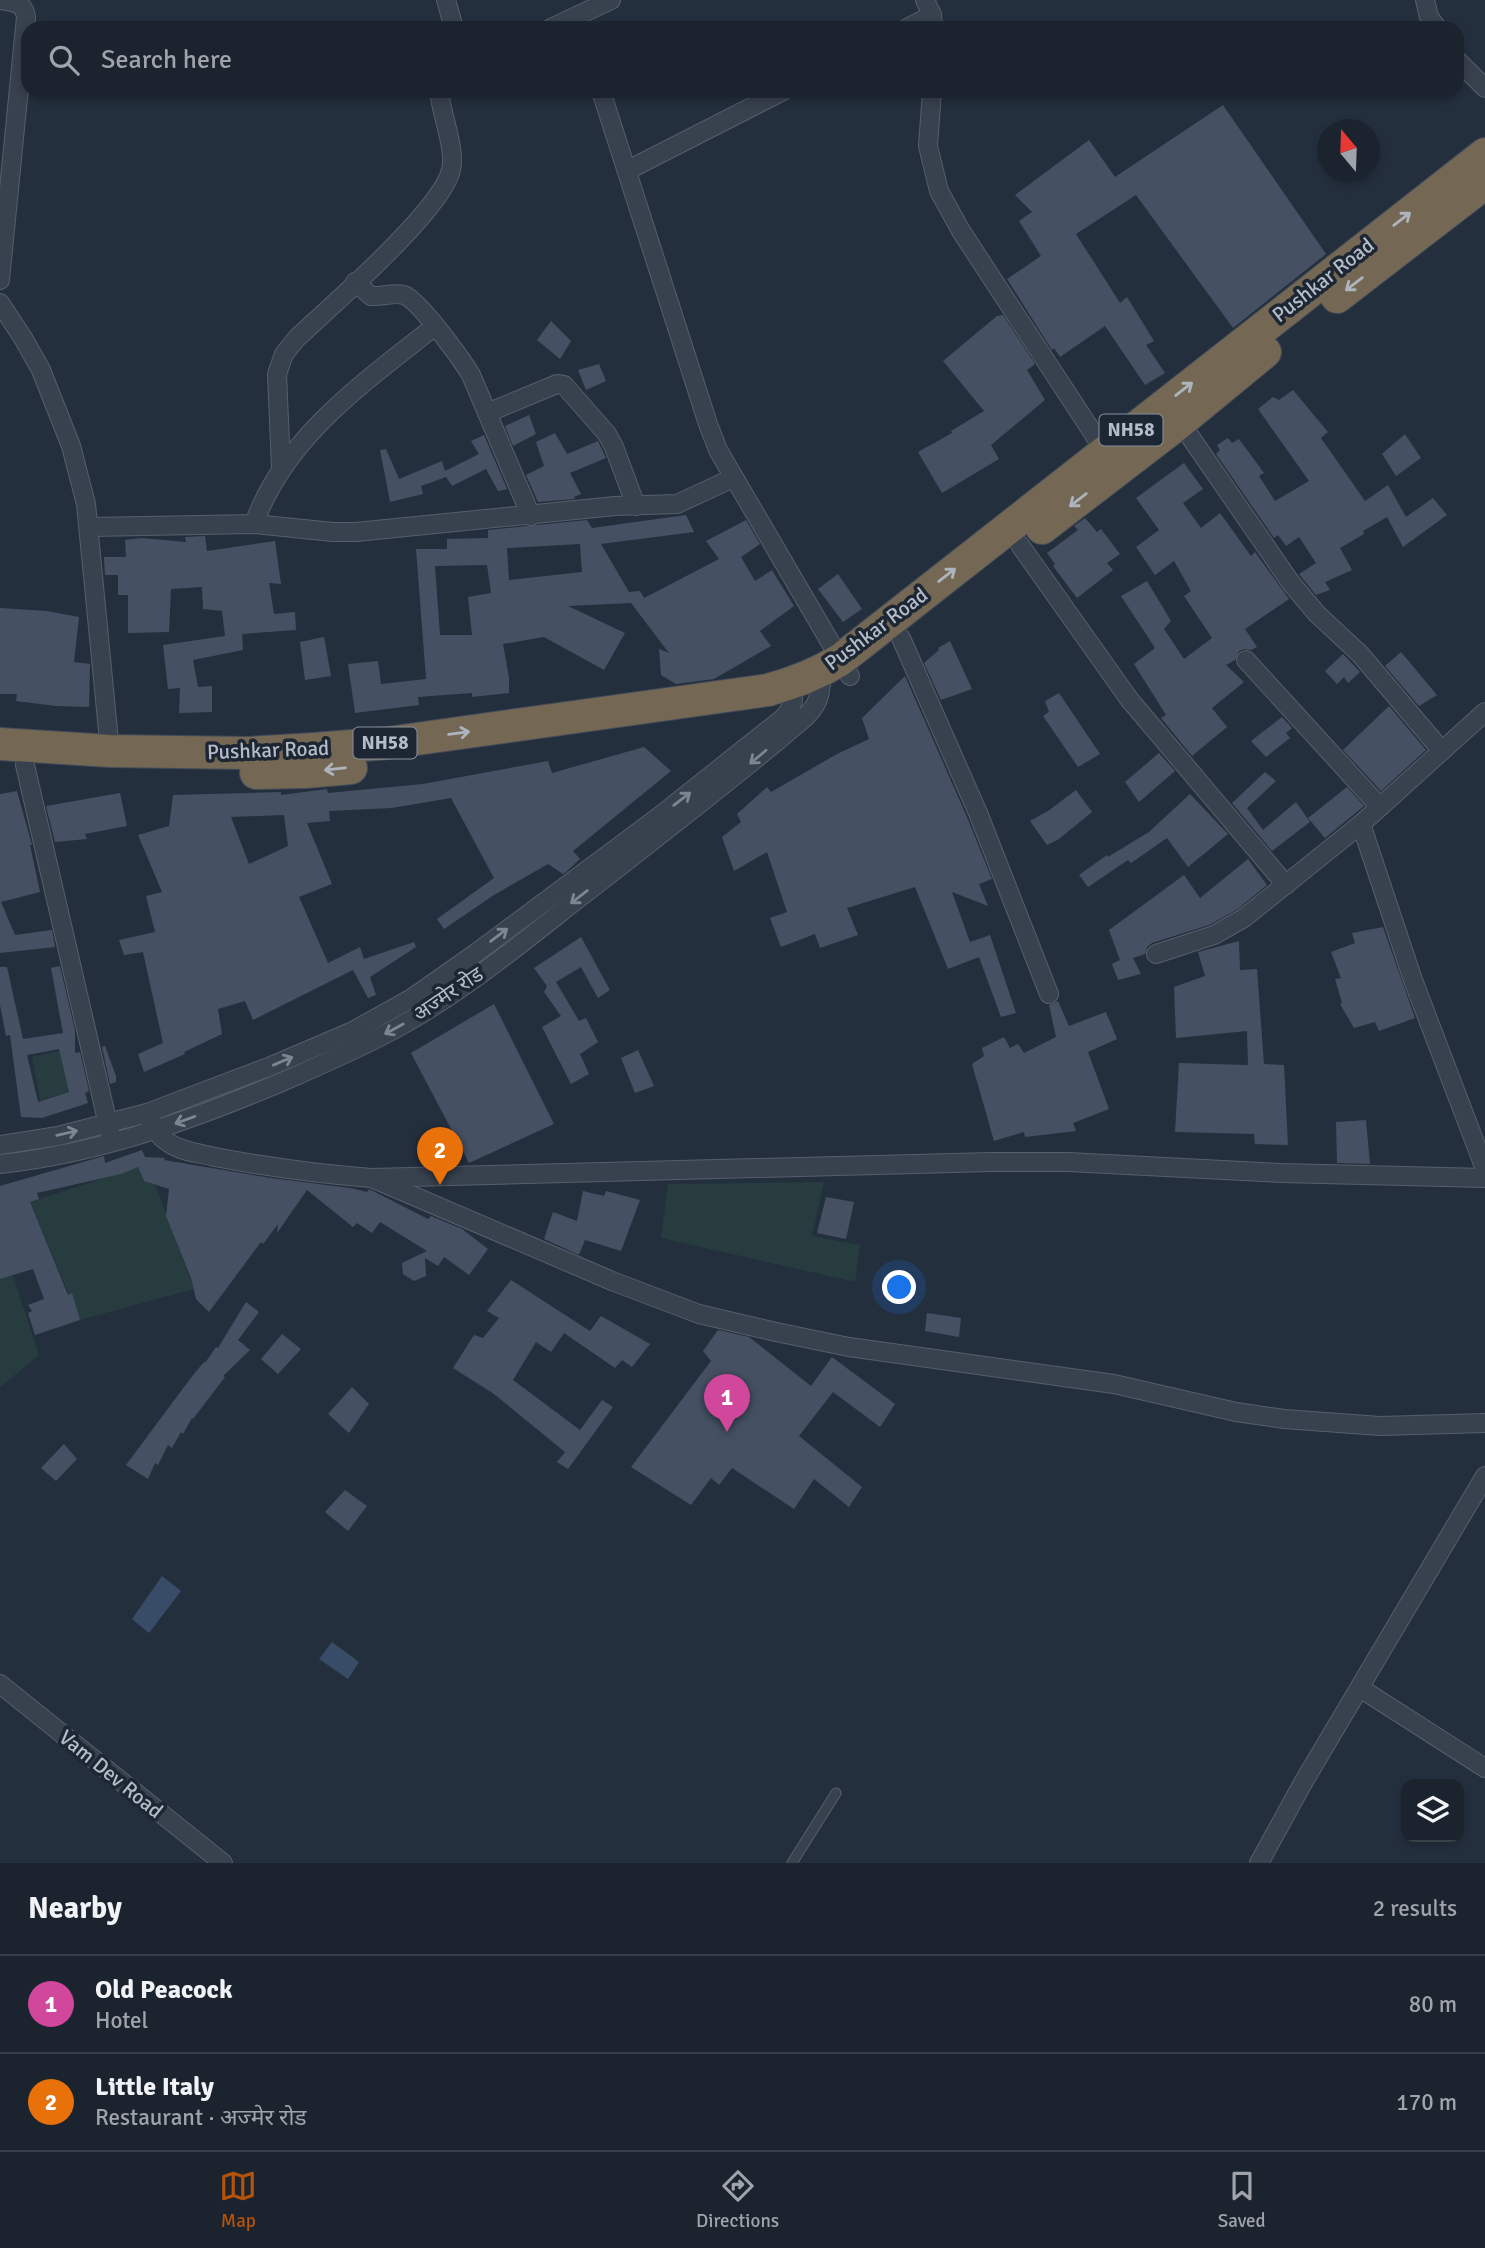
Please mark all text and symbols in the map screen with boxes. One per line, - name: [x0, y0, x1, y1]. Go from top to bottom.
- search box: [21, 21, 1464, 98]
- icon: search: [45, 41, 83, 79]
- text: Search here: [101, 44, 232, 76]
- north arrow: [1317, 119, 1380, 182]
- one-way arrow: [1392, 212, 1410, 227]
- street label: Pushkar Road: [1267, 232, 1379, 328]
- one-way arrow: [1345, 277, 1363, 292]
- one-way arrow: [1174, 382, 1192, 397]
- road number: NH58: [1100, 414, 1162, 446]
- one-way arrow: [1069, 493, 1088, 508]
- one-way arrow: [938, 568, 956, 583]
- street label: Pushkar Road: [819, 582, 933, 676]
- one-way arrow: [447, 726, 470, 739]
- road number: NH58: [354, 728, 416, 758]
- street label: Pushkar Road: [206, 735, 330, 765]
- one-way arrow: [749, 749, 767, 765]
- one-way arrow: [324, 763, 347, 776]
- one-way arrow: [672, 791, 690, 806]
- one-way arrow: [571, 890, 589, 905]
- one-way arrow: [490, 928, 509, 943]
- street label: अज्मेर रोड: [408, 961, 489, 1027]
- one-way arrow: [384, 1023, 405, 1036]
- one-way arrow: [271, 1054, 293, 1067]
- one-way arrow: [175, 1114, 197, 1127]
- one-way arrow: [55, 1126, 78, 1140]
- pin: 2: [417, 1127, 463, 1185]
- your location: [882, 1270, 916, 1304]
- pin: 1: [704, 1374, 750, 1432]
- street label: Vam Dev Road: [54, 1724, 168, 1824]
- map controls: [1401, 1779, 1464, 1842]
- button: layers: [1401, 1779, 1464, 1842]
- text: Nearby: [28, 1890, 122, 1927]
- text: 2 results: [1373, 1894, 1457, 1923]
- text: Old Peacock: [95, 1974, 233, 2006]
- text: 1: [45, 1990, 57, 2019]
- text: 80 m: [1409, 1990, 1457, 2019]
- text: Hotel: [95, 2006, 148, 2035]
- text: Little Italy: [95, 2071, 214, 2103]
- text: 2: [45, 2088, 57, 2117]
- text: 170 m: [1396, 2088, 1457, 2117]
- text: Restaurant · अज्मेर रोड: [95, 2103, 307, 2132]
- tab: Map: [219, 2167, 257, 2233]
- tab: Directions: [696, 2167, 779, 2233]
- tab: Saved: [1218, 2167, 1266, 2233]

